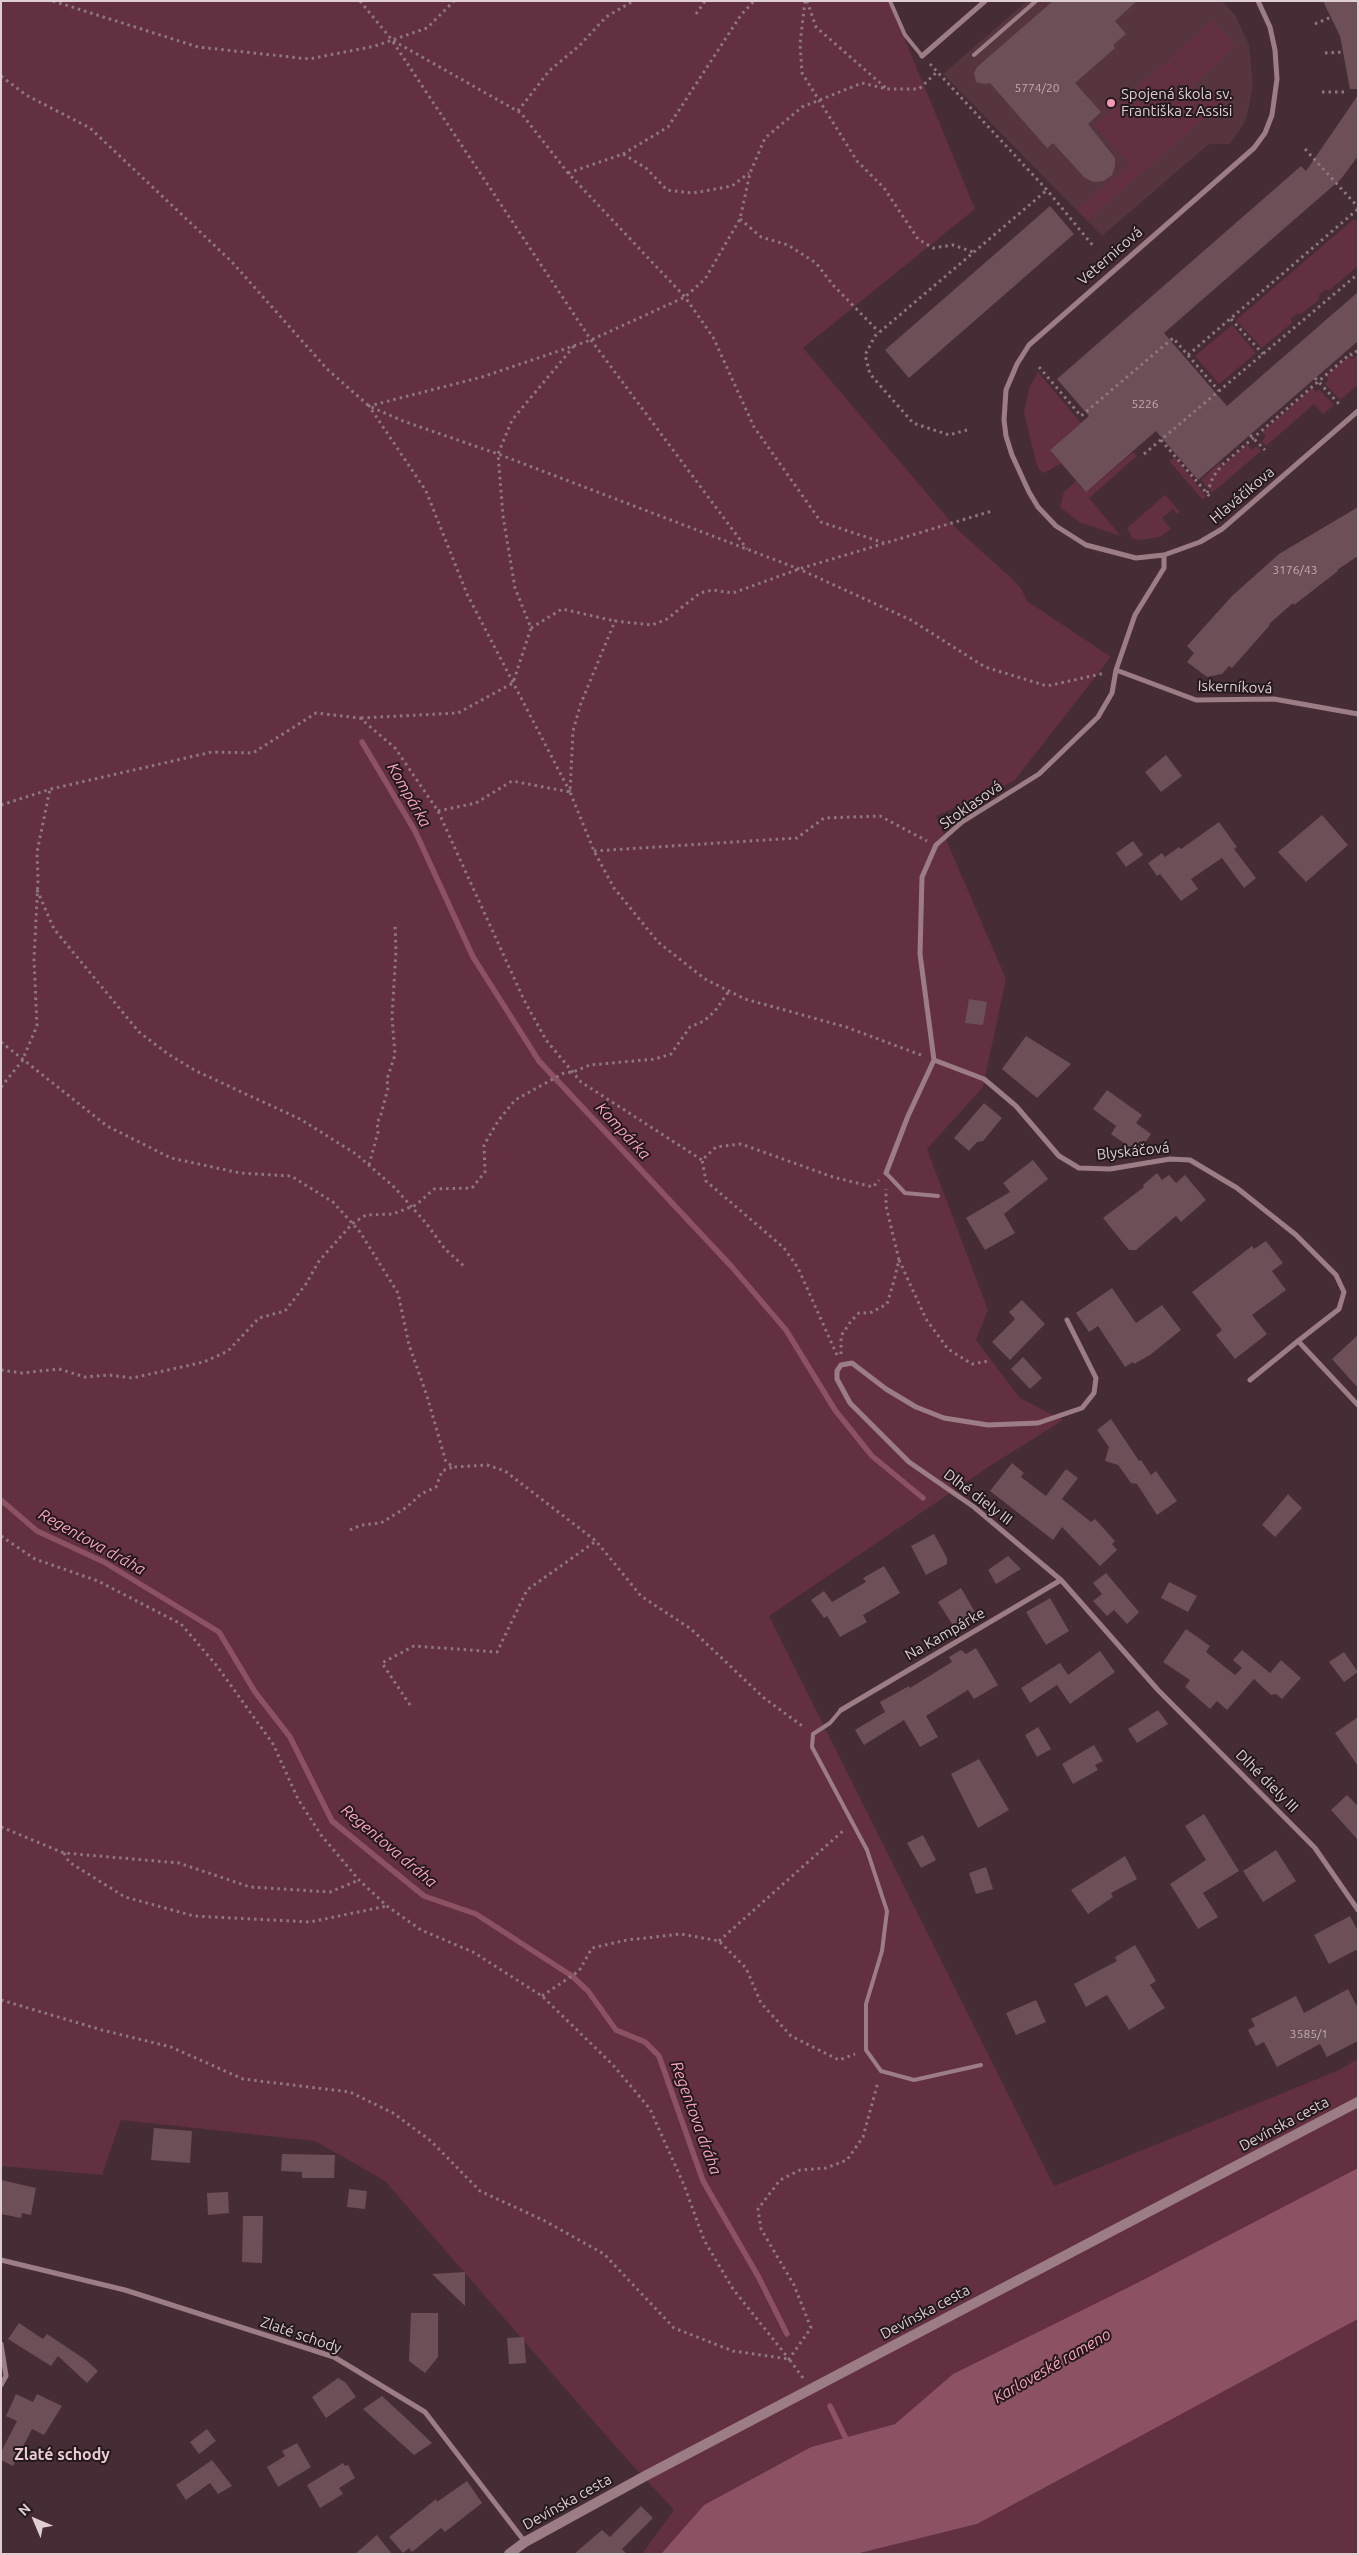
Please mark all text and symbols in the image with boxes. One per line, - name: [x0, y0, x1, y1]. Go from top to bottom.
- house number: 5774/20: [1014, 81, 1060, 95]
- place label: Spojená škola sv. Františka z Assisi: [1121, 85, 1233, 120]
- marker: Spojená škola sv. Františka z Assisi: [1105, 97, 1117, 109]
- street label: Veternicová: [1074, 223, 1146, 289]
- house number: 5226: [1131, 397, 1159, 411]
- street label: Hlaváčikova: [1206, 463, 1278, 527]
- house number: 3176/43: [1272, 563, 1318, 577]
- street label: Iskerníková: [1197, 677, 1273, 697]
- water label: Kompárka: [383, 759, 435, 831]
- street label: Stoklasová: [936, 777, 1006, 833]
- water label: Kompárka: [592, 1098, 654, 1164]
- street label: Blyskáčová: [1096, 1138, 1170, 1164]
- street label: Dlhé diely III: [940, 1465, 1016, 1529]
- water label: Regentova dráha: [35, 1505, 149, 1579]
- street label: Na Kampárke: [902, 1604, 988, 1664]
- street label: Dlhé diely III: [1232, 1746, 1302, 1816]
- water label: Regentova dráha: [337, 1800, 441, 1892]
- house number: 3585/1: [1290, 2027, 1328, 2041]
- water label: Regentova dráha: [667, 2059, 725, 2177]
- street label: Devínska cesta: [1236, 2093, 1332, 2155]
- street label: Devínska cesta: [877, 2281, 973, 2343]
- street label: Zlaté schody: [258, 2313, 344, 2357]
- water label: Karloveské rameno: [990, 2325, 1114, 2407]
- district label: Zlaté schody: [14, 2445, 110, 2465]
- street label: Devínska cesta: [519, 2470, 615, 2534]
- north arrow: [10, 2495, 60, 2545]
- text: N: [15, 2500, 34, 2519]

